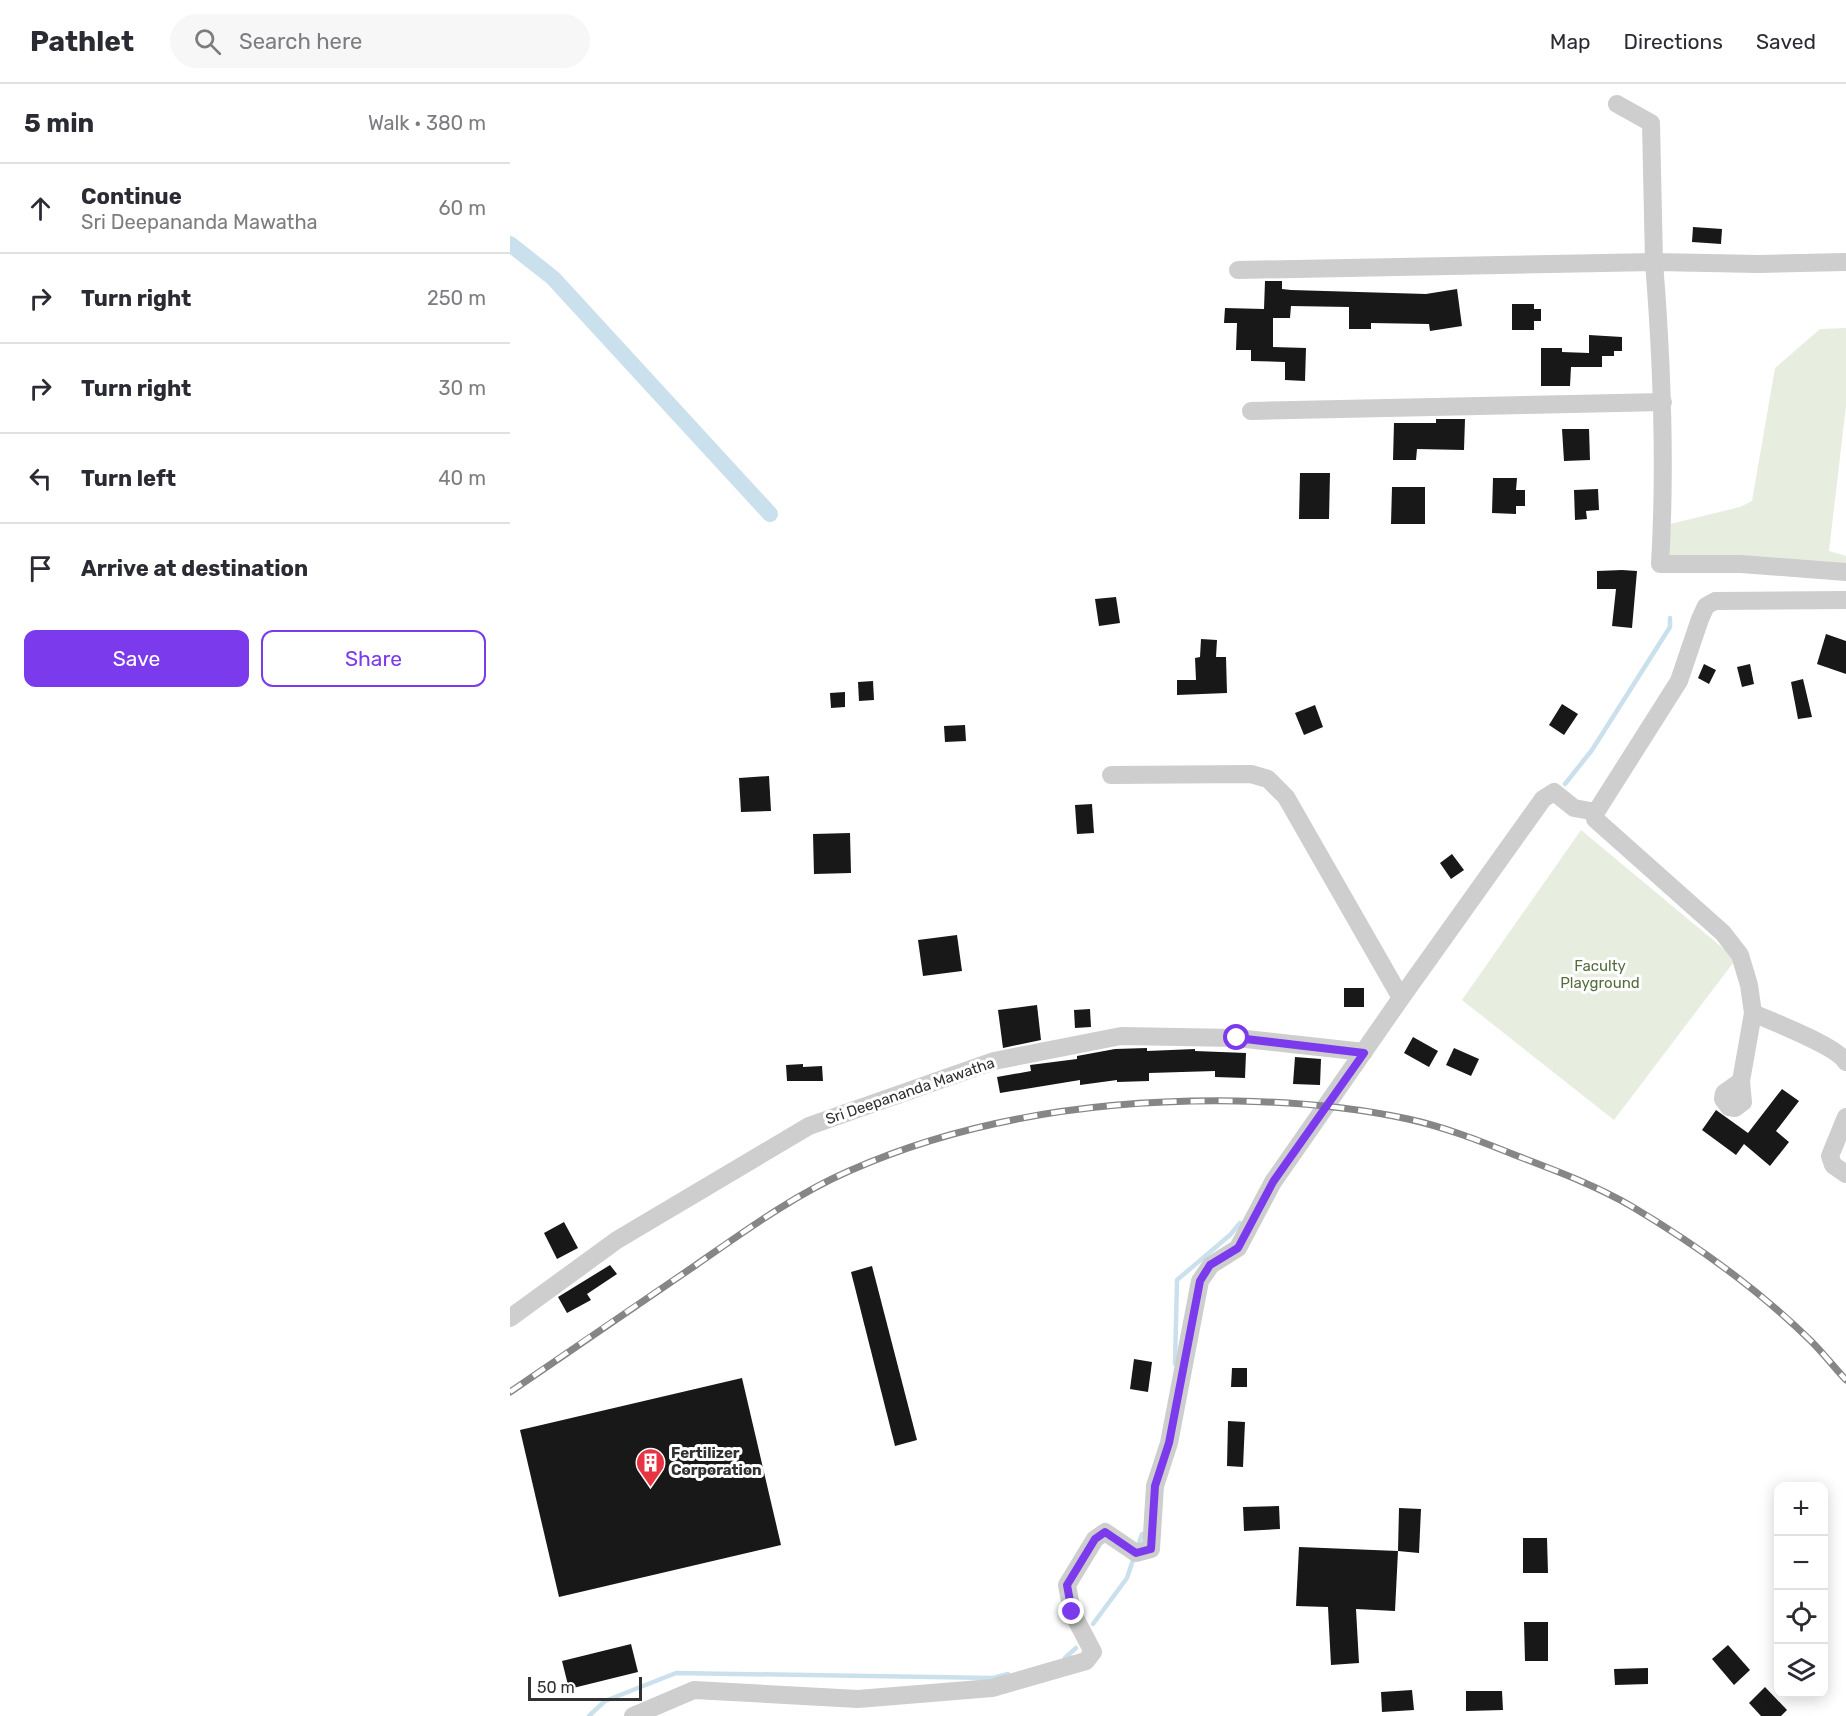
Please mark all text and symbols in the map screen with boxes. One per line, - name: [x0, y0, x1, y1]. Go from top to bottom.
- search box: [170, 14, 590, 68]
- text: Pathlet: [30, 25, 134, 58]
- icon: search: [191, 25, 224, 58]
- text: Search here: [239, 28, 362, 55]
- text: Map: [1550, 29, 1591, 54]
- text: Directions: [1624, 29, 1723, 54]
- text: Saved: [1756, 29, 1816, 54]
- text: 5 min: [24, 108, 94, 139]
- text: Walk · 380 m: [368, 111, 486, 135]
- text: Continue: [81, 183, 182, 210]
- icon: ahead: [24, 192, 57, 225]
- text: 60 m: [439, 196, 486, 220]
- text: Sri Deepananda Mawatha: [81, 210, 318, 234]
- icon: right: [24, 282, 57, 315]
- text: Turn right: [81, 285, 191, 312]
- text: 250 m: [427, 286, 486, 310]
- icon: right: [24, 372, 57, 405]
- text: Turn right: [81, 375, 191, 402]
- text: 30 m: [439, 376, 486, 400]
- icon: left: [24, 462, 57, 495]
- text: Turn left: [81, 465, 176, 492]
- text: 40 m: [438, 466, 486, 490]
- icon: arrive: [24, 552, 57, 585]
- text: Arrive at destination: [81, 555, 308, 582]
- button: Save: [24, 630, 249, 687]
- button: Share: [261, 630, 486, 687]
- park label: Faculty Playground: [1560, 957, 1640, 992]
- route start: [1223, 1024, 1249, 1050]
- street label: Sri Deepananda Mawatha: [823, 1054, 997, 1128]
- place label: Fertilizer Corporation: [671, 1444, 762, 1479]
- building icon: Fertilizer Corporation: [634, 1446, 666, 1488]
- map controls: [1774, 1482, 1828, 1698]
- button: +: [1774, 1482, 1828, 1536]
- button: −: [1774, 1536, 1828, 1590]
- button: locate: [1774, 1590, 1828, 1644]
- route end: [1058, 1598, 1084, 1624]
- button: layers: [1774, 1644, 1828, 1698]
- scale bar: [528, 1674, 642, 1702]
- text: 50 m: [537, 1678, 575, 1697]

